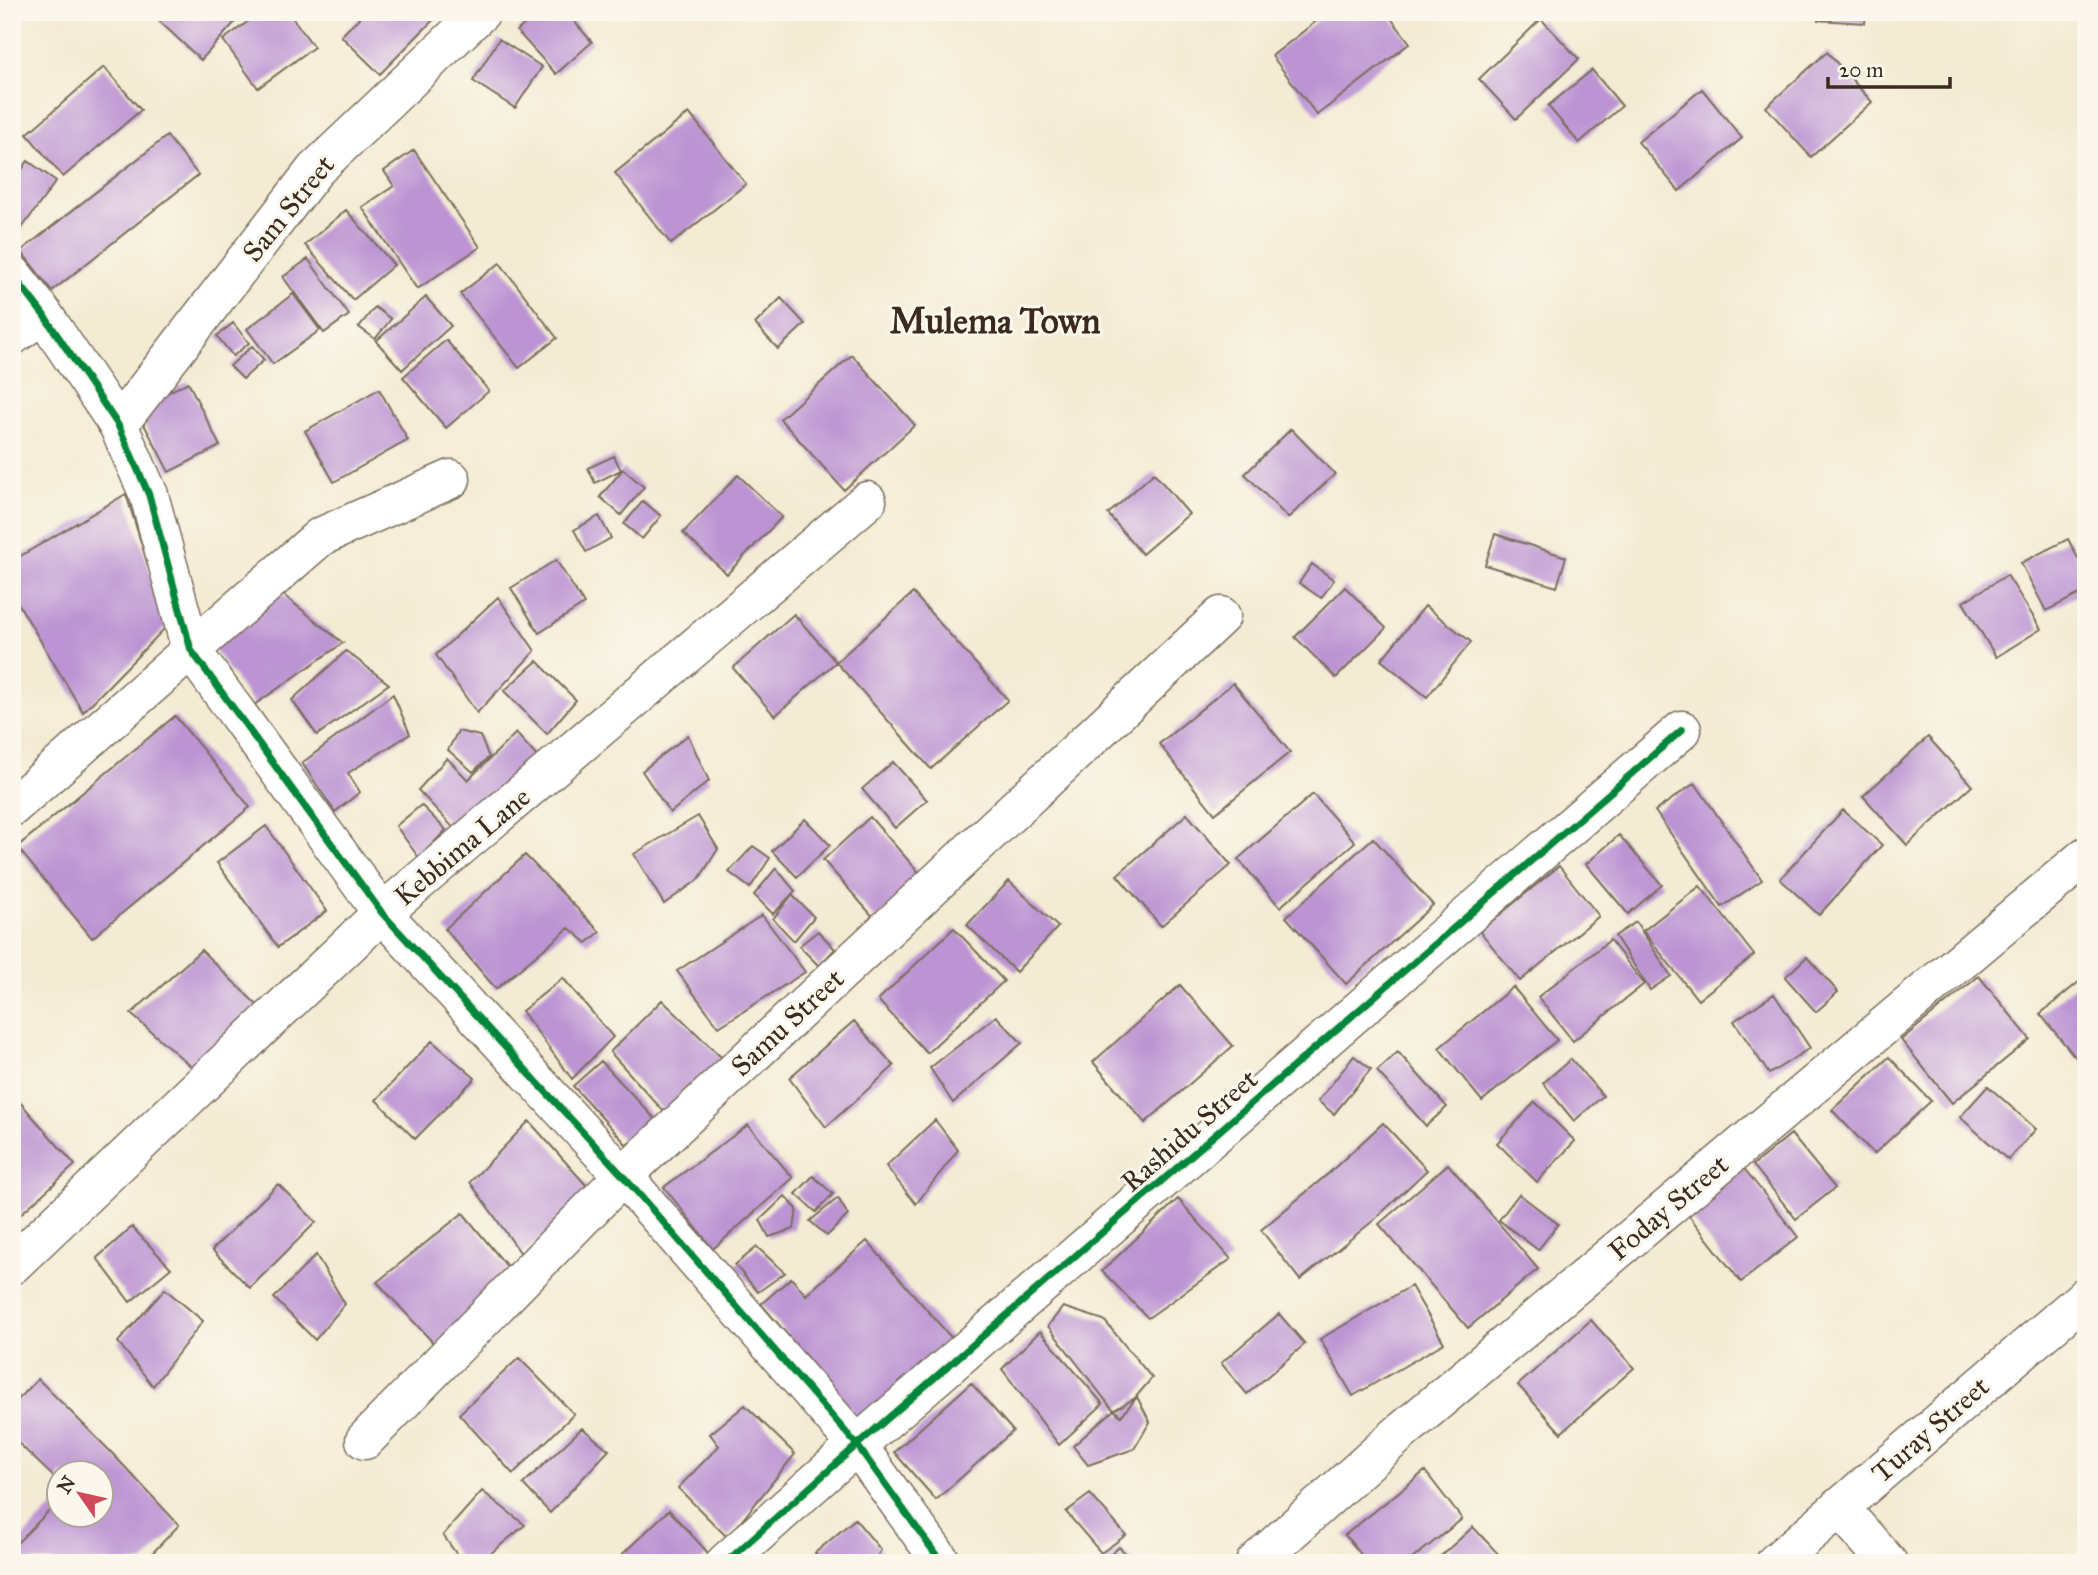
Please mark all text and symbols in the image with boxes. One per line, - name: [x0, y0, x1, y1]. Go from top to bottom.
- scale bar: [1828, 46, 1951, 90]
- text: 20 m: [1839, 57, 1884, 83]
- street label: Sam Street: [235, 148, 342, 269]
- district label: Mulema Town: [890, 300, 1100, 343]
- street label: Kebbima Lane: [387, 779, 537, 913]
- street label: Samu Street: [724, 961, 851, 1084]
- street label: Rashidu Street: [1114, 1062, 1265, 1199]
- street label: Foday Street: [1601, 1147, 1736, 1268]
- street label: Turay Street: [1864, 1369, 1996, 1490]
- north arrow: [46, 1460, 116, 1530]
- text: N: [52, 1472, 80, 1498]

